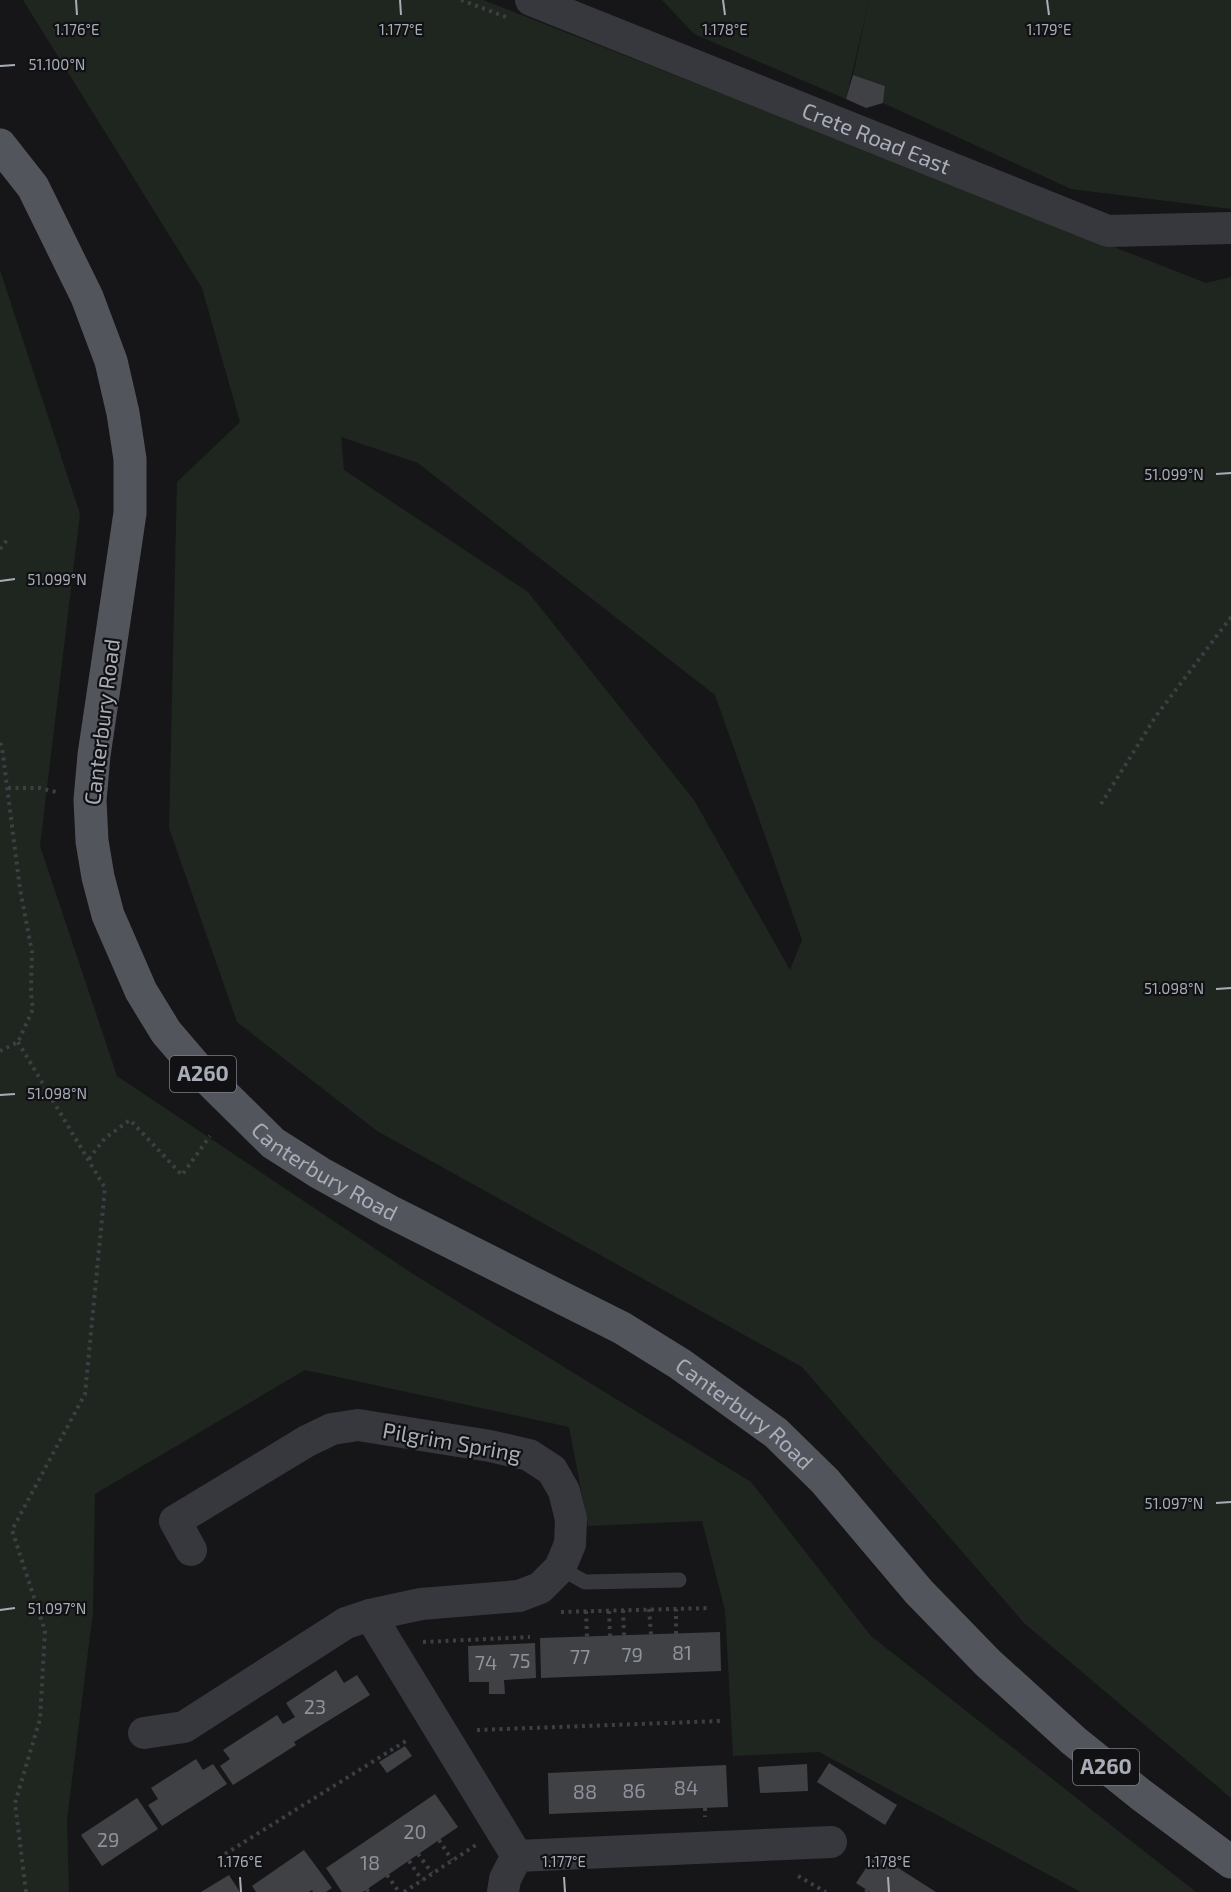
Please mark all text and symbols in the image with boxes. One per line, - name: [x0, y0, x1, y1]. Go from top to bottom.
- text: 1.176°E: [55, 20, 99, 38]
- text: 1.177°E: [379, 20, 423, 38]
- text: 1.178°E: [702, 20, 748, 38]
- text: 1.179°E: [1027, 20, 1071, 38]
- text: 51.100°N: [29, 55, 85, 73]
- street label: Crete Road East: [799, 96, 955, 179]
- text: 51.099°N: [1144, 465, 1204, 483]
- text: 51.099°N: [27, 570, 87, 588]
- street label: Canterbury Road: [78, 637, 124, 806]
- text: 51.098°N: [1144, 979, 1204, 997]
- road number: A260: [170, 1056, 236, 1092]
- text: 51.098°N: [27, 1084, 87, 1102]
- street label: Canterbury Road: [247, 1116, 402, 1225]
- street label: Canterbury Road: [671, 1351, 819, 1474]
- street label: Pilgrim Spring: [381, 1416, 523, 1466]
- text: 51.097°N: [1145, 1494, 1203, 1512]
- text: 51.097°N: [28, 1599, 86, 1617]
- house number: 81: [672, 1640, 692, 1664]
- house number: 79: [621, 1642, 643, 1666]
- house number: 77: [570, 1644, 590, 1668]
- house number: 75: [510, 1648, 530, 1672]
- house number: 74: [475, 1650, 497, 1674]
- house number: 23: [304, 1694, 326, 1718]
- road number: A260: [1073, 1749, 1139, 1785]
- house number: 84: [674, 1775, 698, 1799]
- house number: 86: [622, 1778, 646, 1802]
- house number: 88: [573, 1779, 597, 1803]
- house number: 20: [403, 1819, 427, 1843]
- house number: 29: [97, 1827, 119, 1851]
- house number: 18: [360, 1850, 380, 1874]
- text: 1.176°E: [218, 1852, 262, 1870]
- text: 1.177°E: [542, 1852, 586, 1870]
- text: 1.178°E: [865, 1852, 911, 1870]

